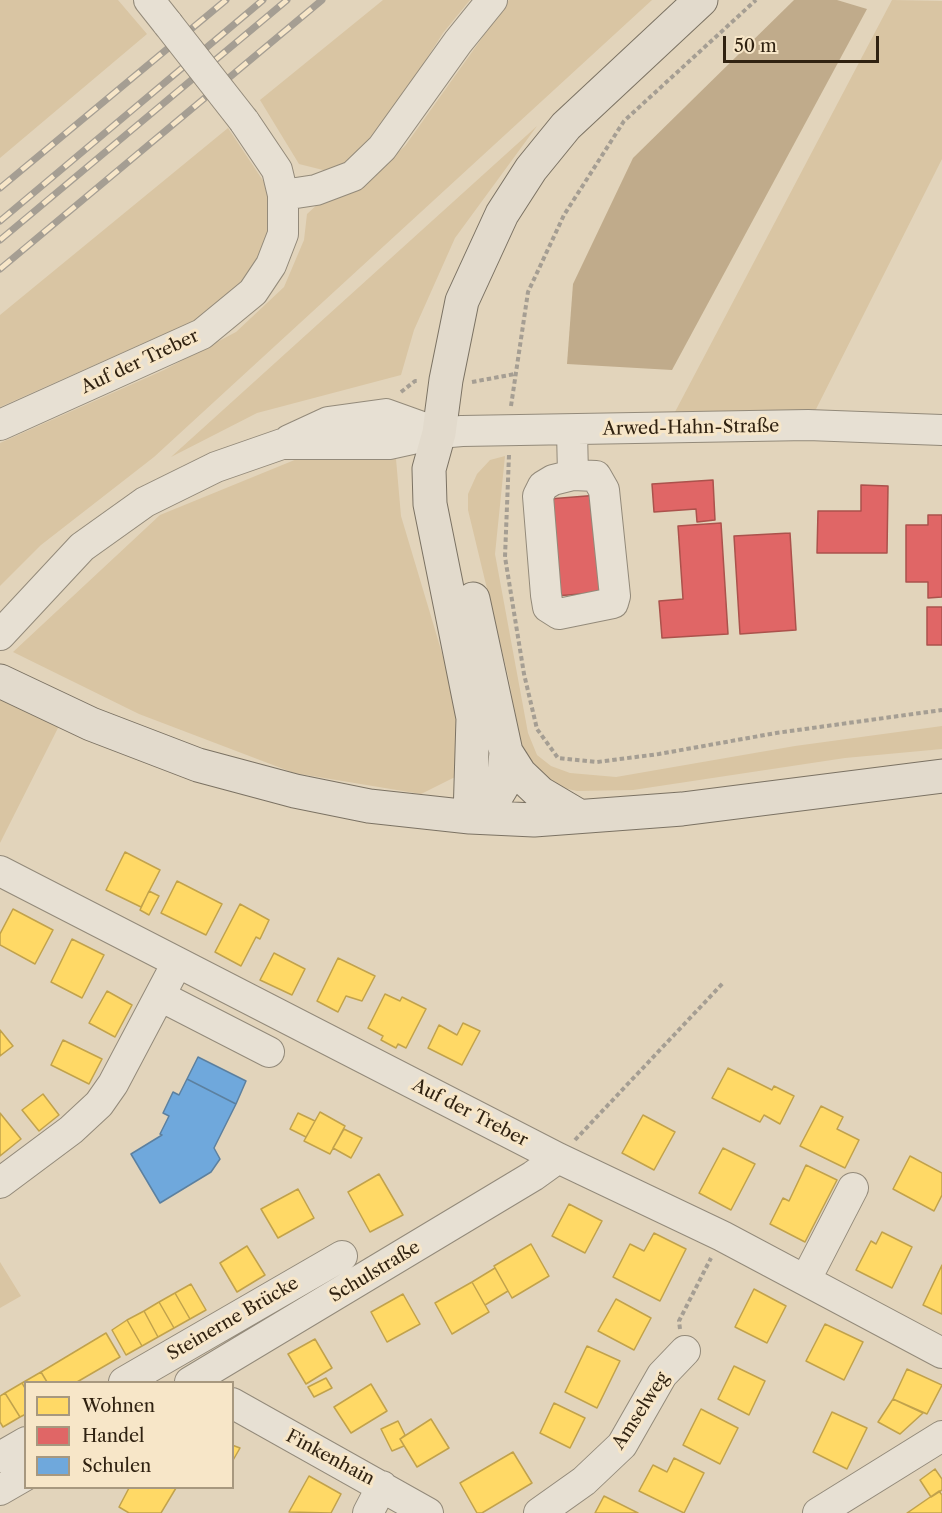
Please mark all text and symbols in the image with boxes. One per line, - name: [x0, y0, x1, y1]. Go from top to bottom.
- scale bar: [726, 24, 882, 62]
- text: 50 m: [734, 35, 777, 57]
- street label: Auf der Treber: [78, 325, 202, 399]
- street label: Arwed-Hahn-Straße: [602, 416, 780, 440]
- street label: Auf der Treber: [408, 1075, 532, 1151]
- street label: Schulstraße: [326, 1237, 424, 1307]
- street label: Steinerne Brücke: [164, 1273, 302, 1365]
- street label: Amselweg: [608, 1369, 674, 1453]
- legend: [24, 1381, 234, 1489]
- text: Wohnen: [82, 1395, 155, 1417]
- text: Handel: [82, 1425, 144, 1447]
- street label: Finkenhain: [282, 1426, 378, 1490]
- text: Schulen: [82, 1455, 151, 1477]

